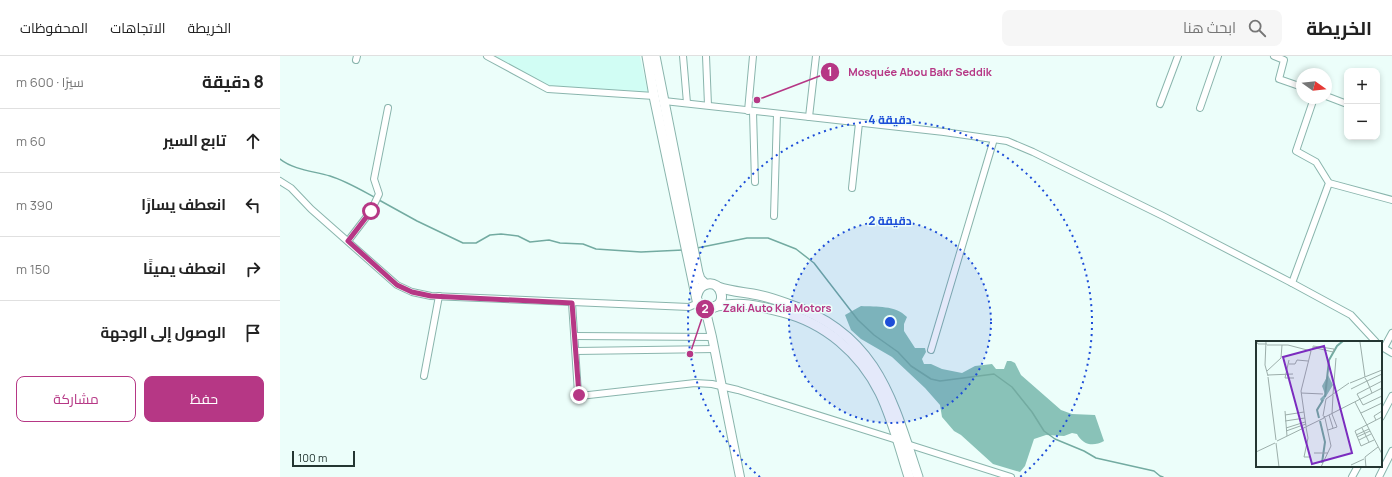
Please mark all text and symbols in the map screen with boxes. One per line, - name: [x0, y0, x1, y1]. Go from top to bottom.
- search box: [1002, 10, 1282, 46]
- text: الخريطة: [1306, 15, 1372, 41]
- text: ابحث هنا: [1183, 17, 1236, 38]
- icon: search: [1246, 17, 1268, 39]
- text: المحفوظات: [20, 18, 88, 37]
- text: الاتجاهات: [110, 18, 166, 37]
- text: الخريطة: [188, 18, 231, 37]
- callout: Mosquée Abou Bakr Seddik: [820, 60, 999, 83]
- text: 1: [827, 63, 833, 80]
- text: Mosquée Abou Bakr Seddik: [848, 64, 993, 79]
- north arrow: [1296, 68, 1332, 104]
- map controls: [1344, 68, 1380, 140]
- button: +: [1344, 68, 1380, 104]
- text: 8 دقيقة: [202, 70, 264, 93]
- text: سيرًا · 600 m: [16, 73, 84, 91]
- button: −: [1344, 104, 1380, 140]
- text: 4 دقيقة: [868, 111, 912, 128]
- text: تابع السير: [163, 130, 226, 151]
- icon: ahead: [242, 130, 264, 152]
- text: 60 m: [16, 132, 46, 150]
- text: انعطف يسارًا: [141, 194, 226, 215]
- icon: left: [242, 194, 264, 216]
- text: 390 m: [16, 196, 53, 214]
- route start: [362, 202, 380, 220]
- text: 2 دقيقة: [868, 212, 912, 229]
- text: انعطف يمينًا: [143, 258, 226, 279]
- icon: right: [242, 258, 264, 280]
- text: 150 m: [16, 260, 50, 278]
- callout: Zaki Auto Kia Motors: [695, 297, 840, 320]
- text: 2: [701, 300, 709, 317]
- text: Zaki Auto Kia Motors: [723, 300, 831, 315]
- centre of rings: [883, 315, 897, 329]
- text: الوصول إلى الوجهة: [100, 322, 226, 343]
- icon: arrive: [242, 322, 264, 344]
- inset map: [1256, 341, 1382, 467]
- button: مشاركة: [16, 376, 136, 422]
- button: حفظ: [144, 376, 264, 422]
- route end: [570, 386, 588, 404]
- scale bar: [292, 449, 355, 468]
- text: 100 m: [298, 450, 327, 465]

